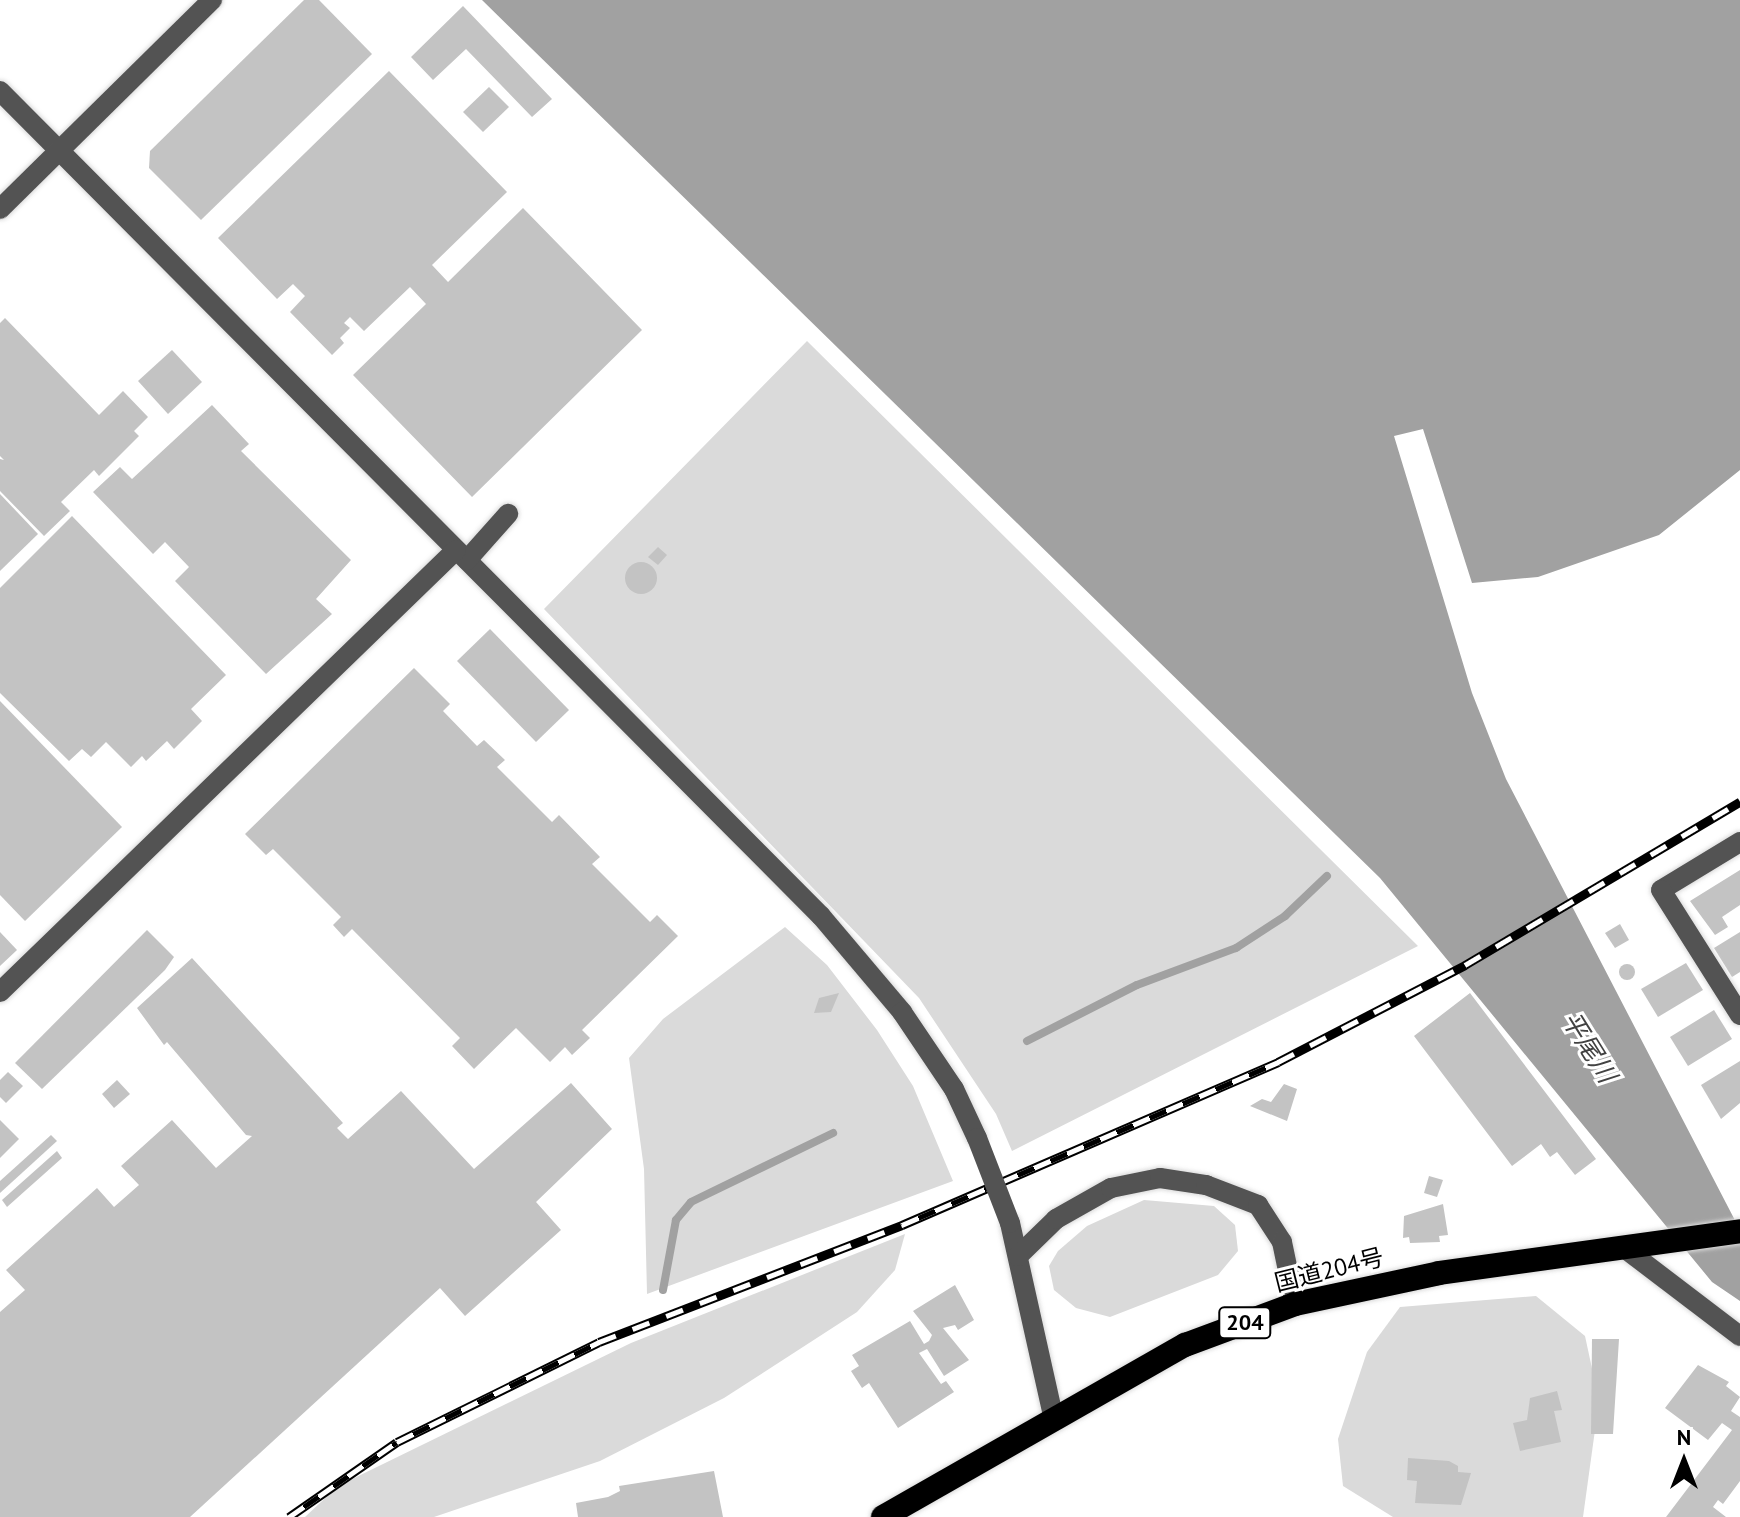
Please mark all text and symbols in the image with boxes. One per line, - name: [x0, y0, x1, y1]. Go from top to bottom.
- water label: 平尾川: [1555, 1006, 1623, 1088]
- street label: 国道204号: [1272, 1243, 1386, 1297]
- road number: 204: [1217, 1305, 1273, 1341]
- north arrow: [1644, 1421, 1724, 1501]
- text: N: [1677, 1423, 1691, 1451]

